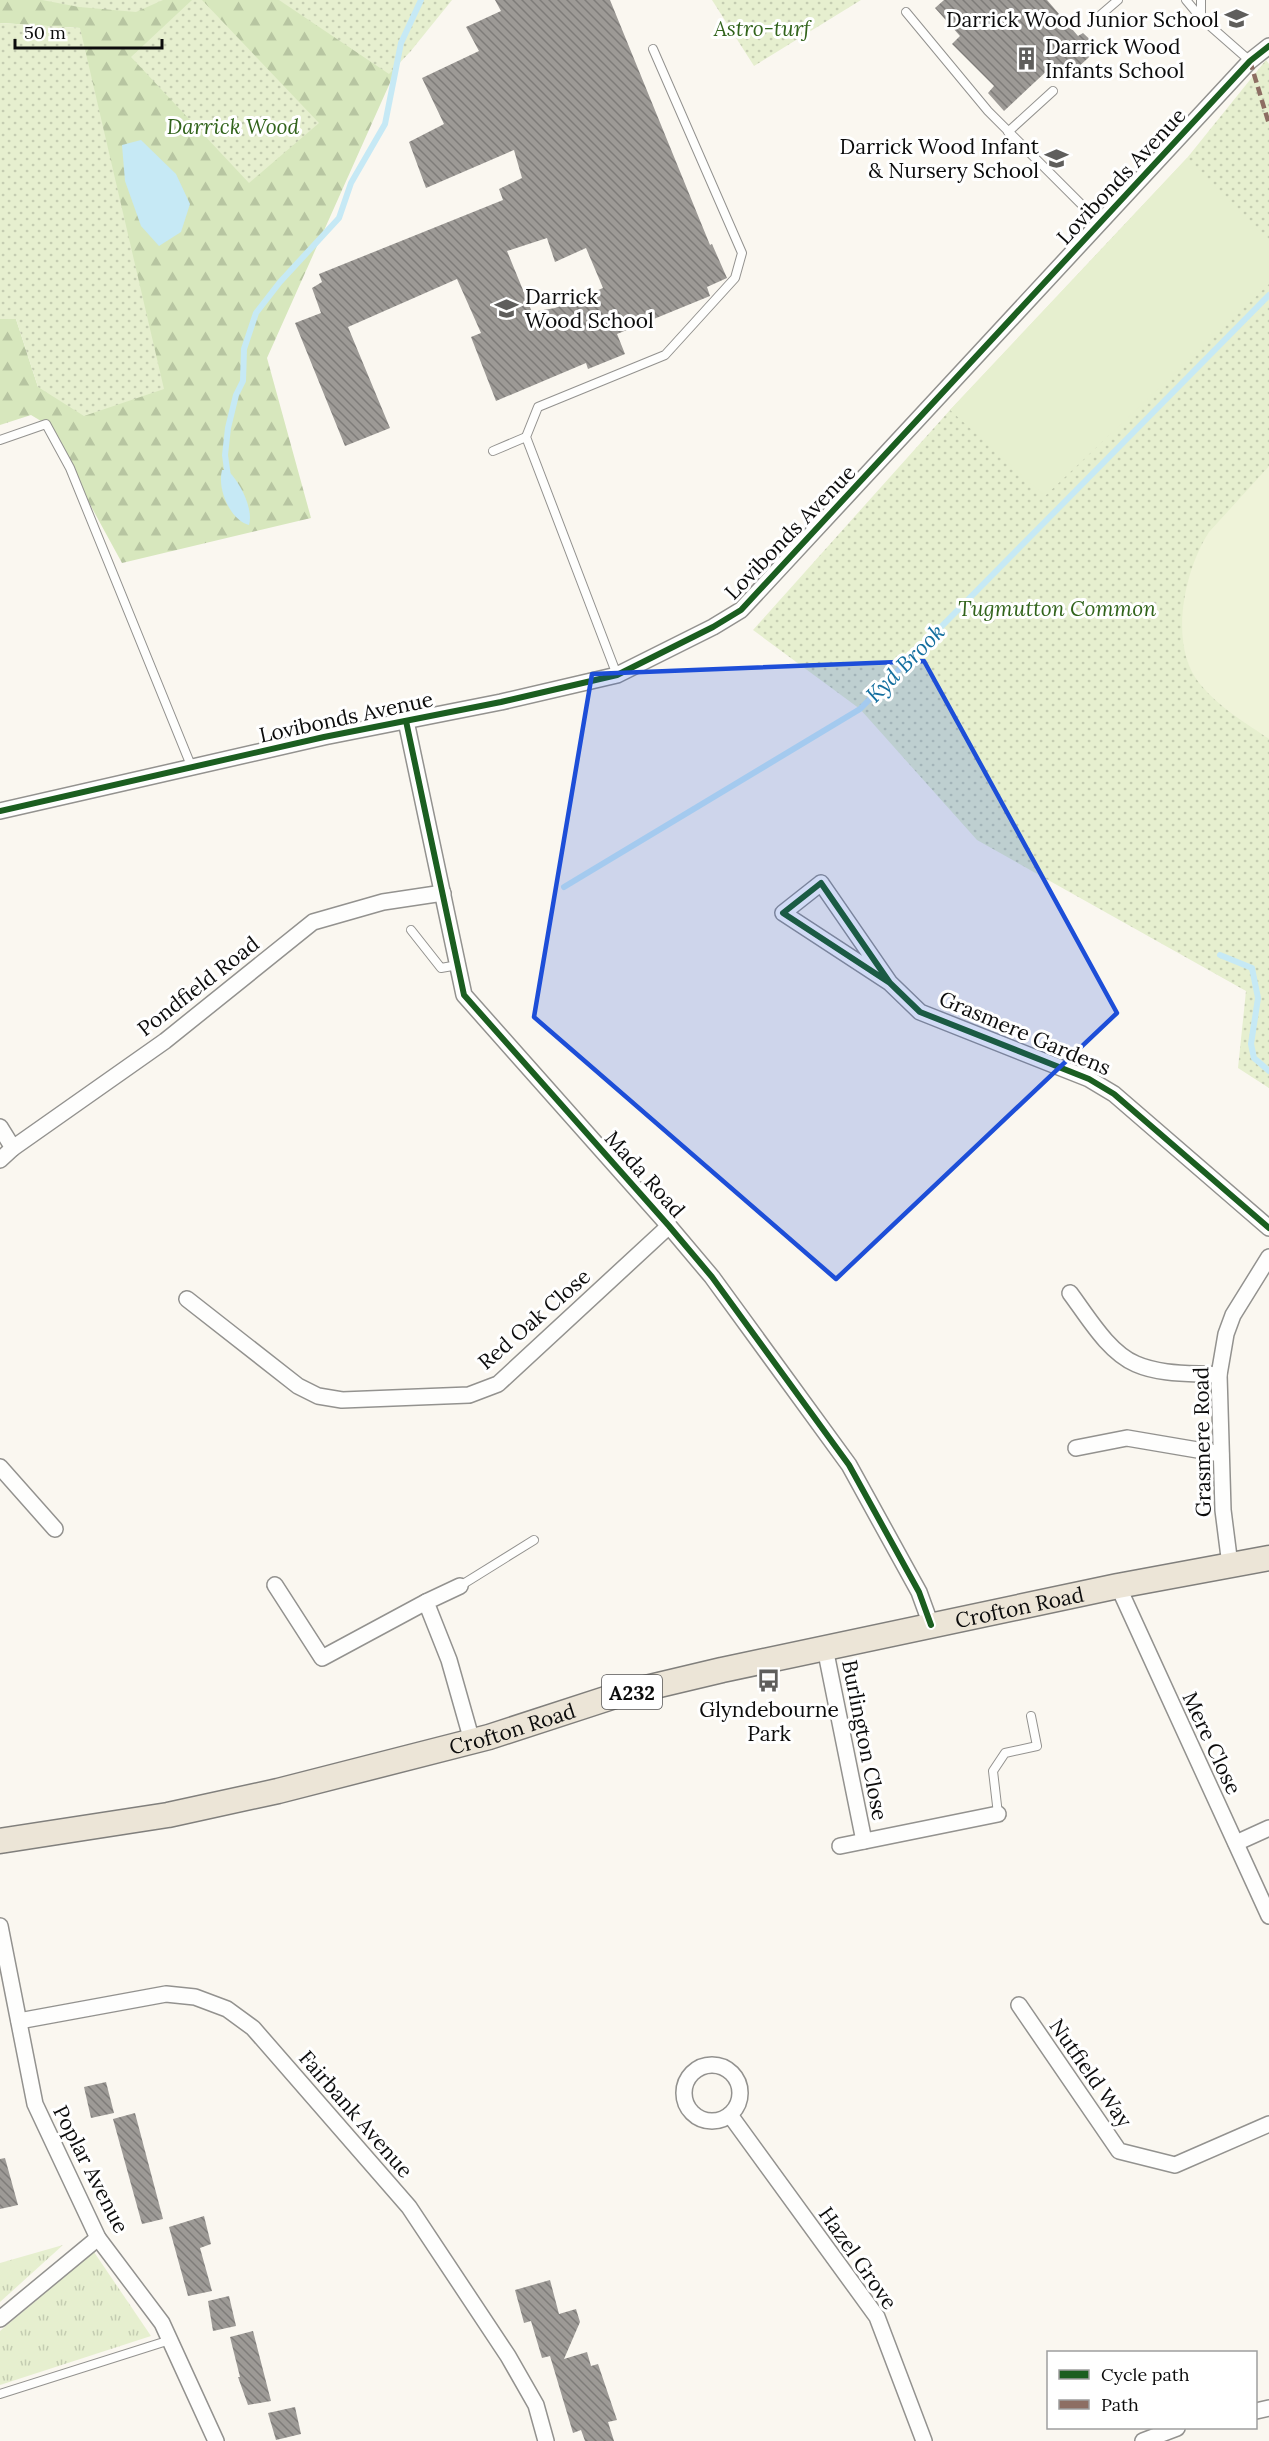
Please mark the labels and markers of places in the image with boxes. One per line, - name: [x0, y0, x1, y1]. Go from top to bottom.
- place label: Darrick Wood Junior School: [946, 6, 1219, 33]
- school or university icon: Darrick Wood Junior School: [1224, 6, 1250, 32]
- place label: Darrick Wood Infants School: [1045, 33, 1184, 84]
- building icon: Darrick Wood Infants School: [1014, 45, 1040, 71]
- place label: Darrick Wood Infant & Nursery School: [840, 133, 1040, 184]
- school or university icon: Darrick Wood Infant & Nursery School: [1044, 145, 1070, 171]
- place label: Darrick Wood School: [525, 283, 654, 334]
- school or university icon: Darrick Wood School: [494, 295, 520, 321]
- bus stop icon: Glyndebourne Park: [756, 1668, 782, 1694]
- place label: Glyndebourne Park: [699, 1696, 839, 1747]

